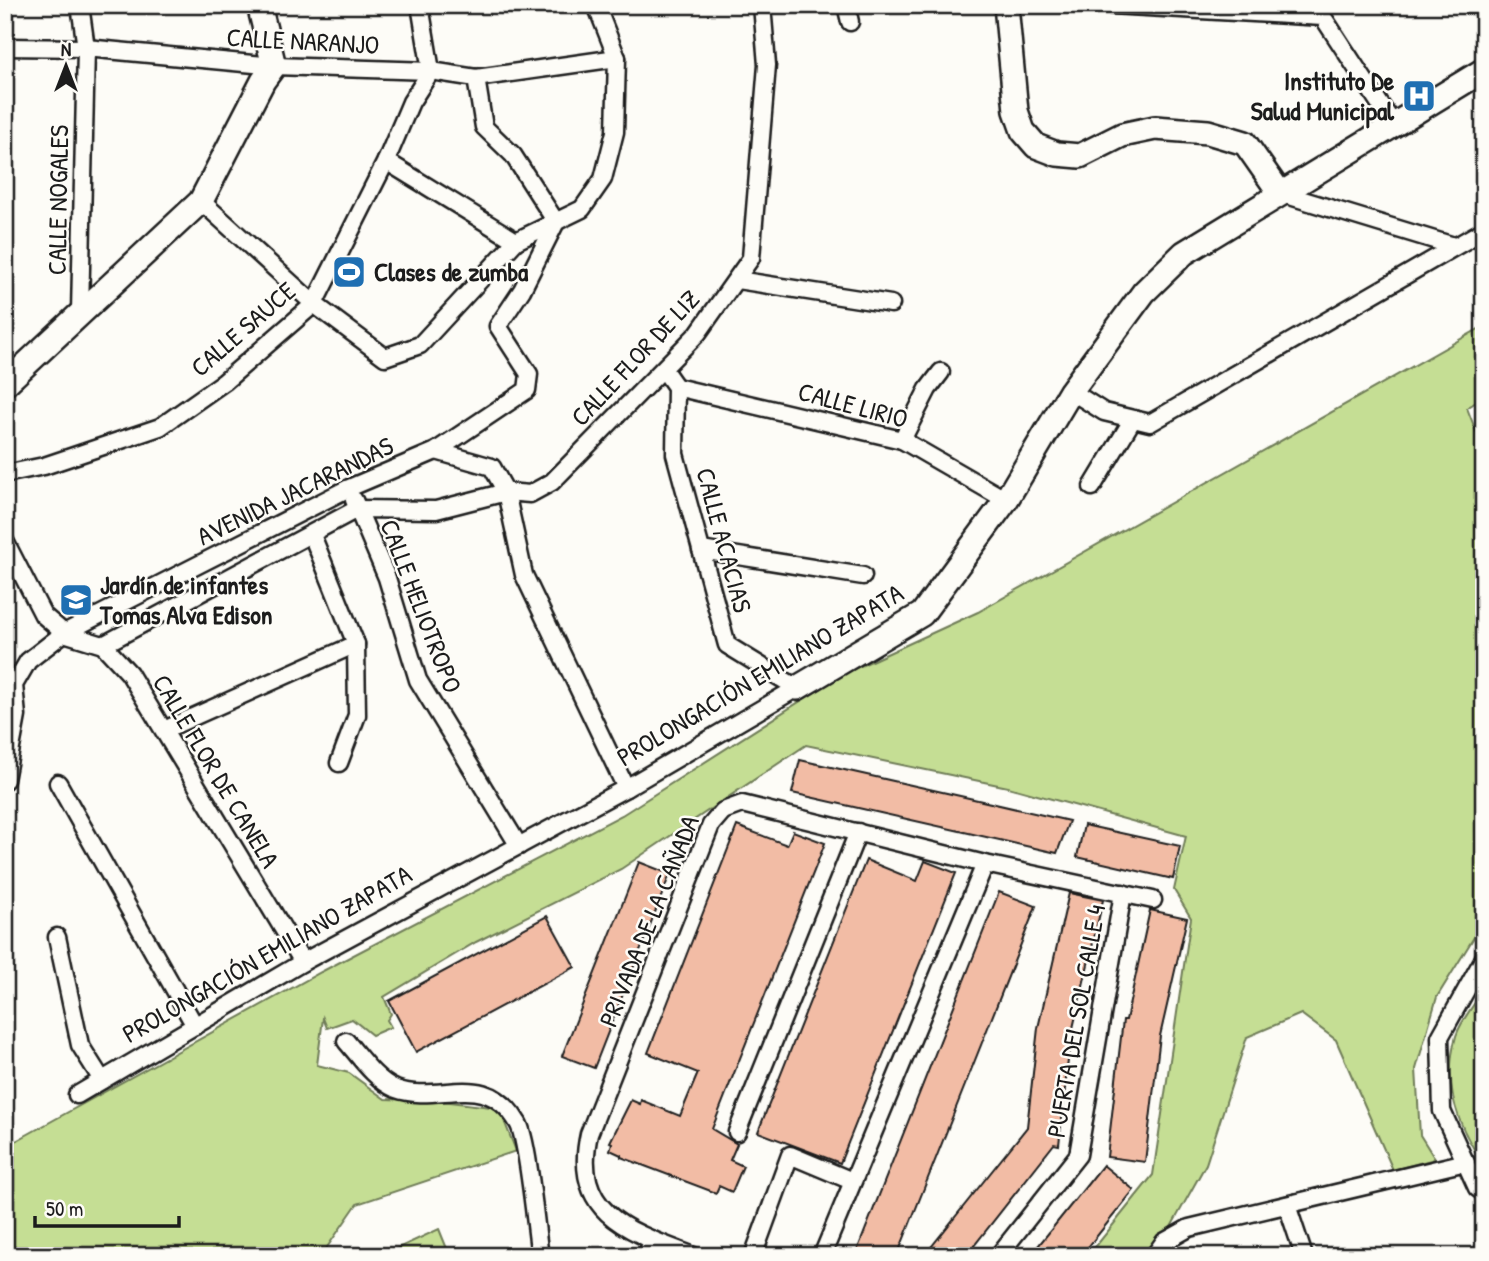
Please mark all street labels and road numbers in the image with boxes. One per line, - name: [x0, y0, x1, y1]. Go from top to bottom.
- street label: CALLE NARANJO: [226, 19, 380, 62]
- street label: CALLE NOGALES: [39, 124, 76, 275]
- street label: CALLE SAUCE: [183, 273, 303, 384]
- street label: CALLE FLOR DE LIZ: [562, 282, 707, 433]
- street label: CALLE LIRIO: [795, 373, 912, 436]
- street label: AVENIDA JACARANDAS: [191, 428, 399, 553]
- street label: CALLE ACACIAS: [688, 464, 761, 616]
- street label: CALLE HELIOTROPO: [372, 514, 471, 698]
- street label: PROLONGACIÓN EMILIANO ZAPATA: [610, 575, 910, 774]
- street label: CALLE FLOR DE CANELA: [145, 668, 288, 874]
- street label: PRIVADA DE LA CAÑADA: [590, 809, 707, 1032]
- street label: PROLONGACIÓN EMILIANO ZAPATA: [116, 856, 418, 1051]
- street label: PUERTA DEL SOL CALLE 4: [1038, 902, 1113, 1140]

